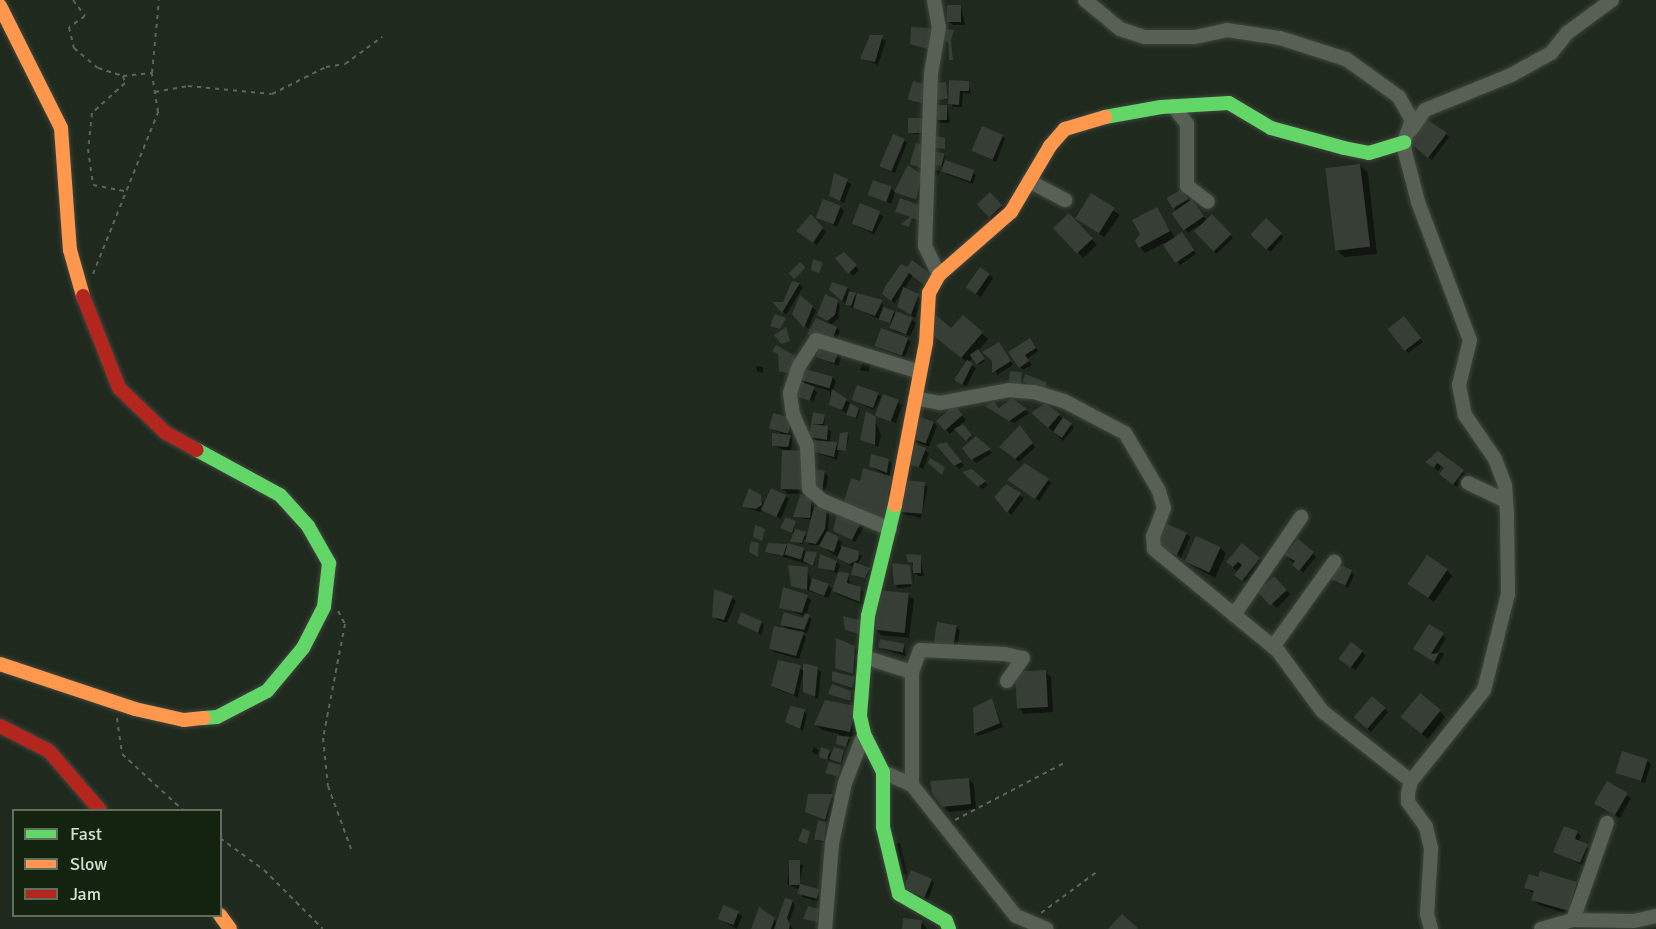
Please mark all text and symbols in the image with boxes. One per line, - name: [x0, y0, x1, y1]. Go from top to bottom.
- legend: [12, 809, 222, 917]
- text: Fast: [70, 823, 102, 845]
- text: Slow: [70, 853, 107, 875]
- text: Jam: [70, 883, 101, 905]

